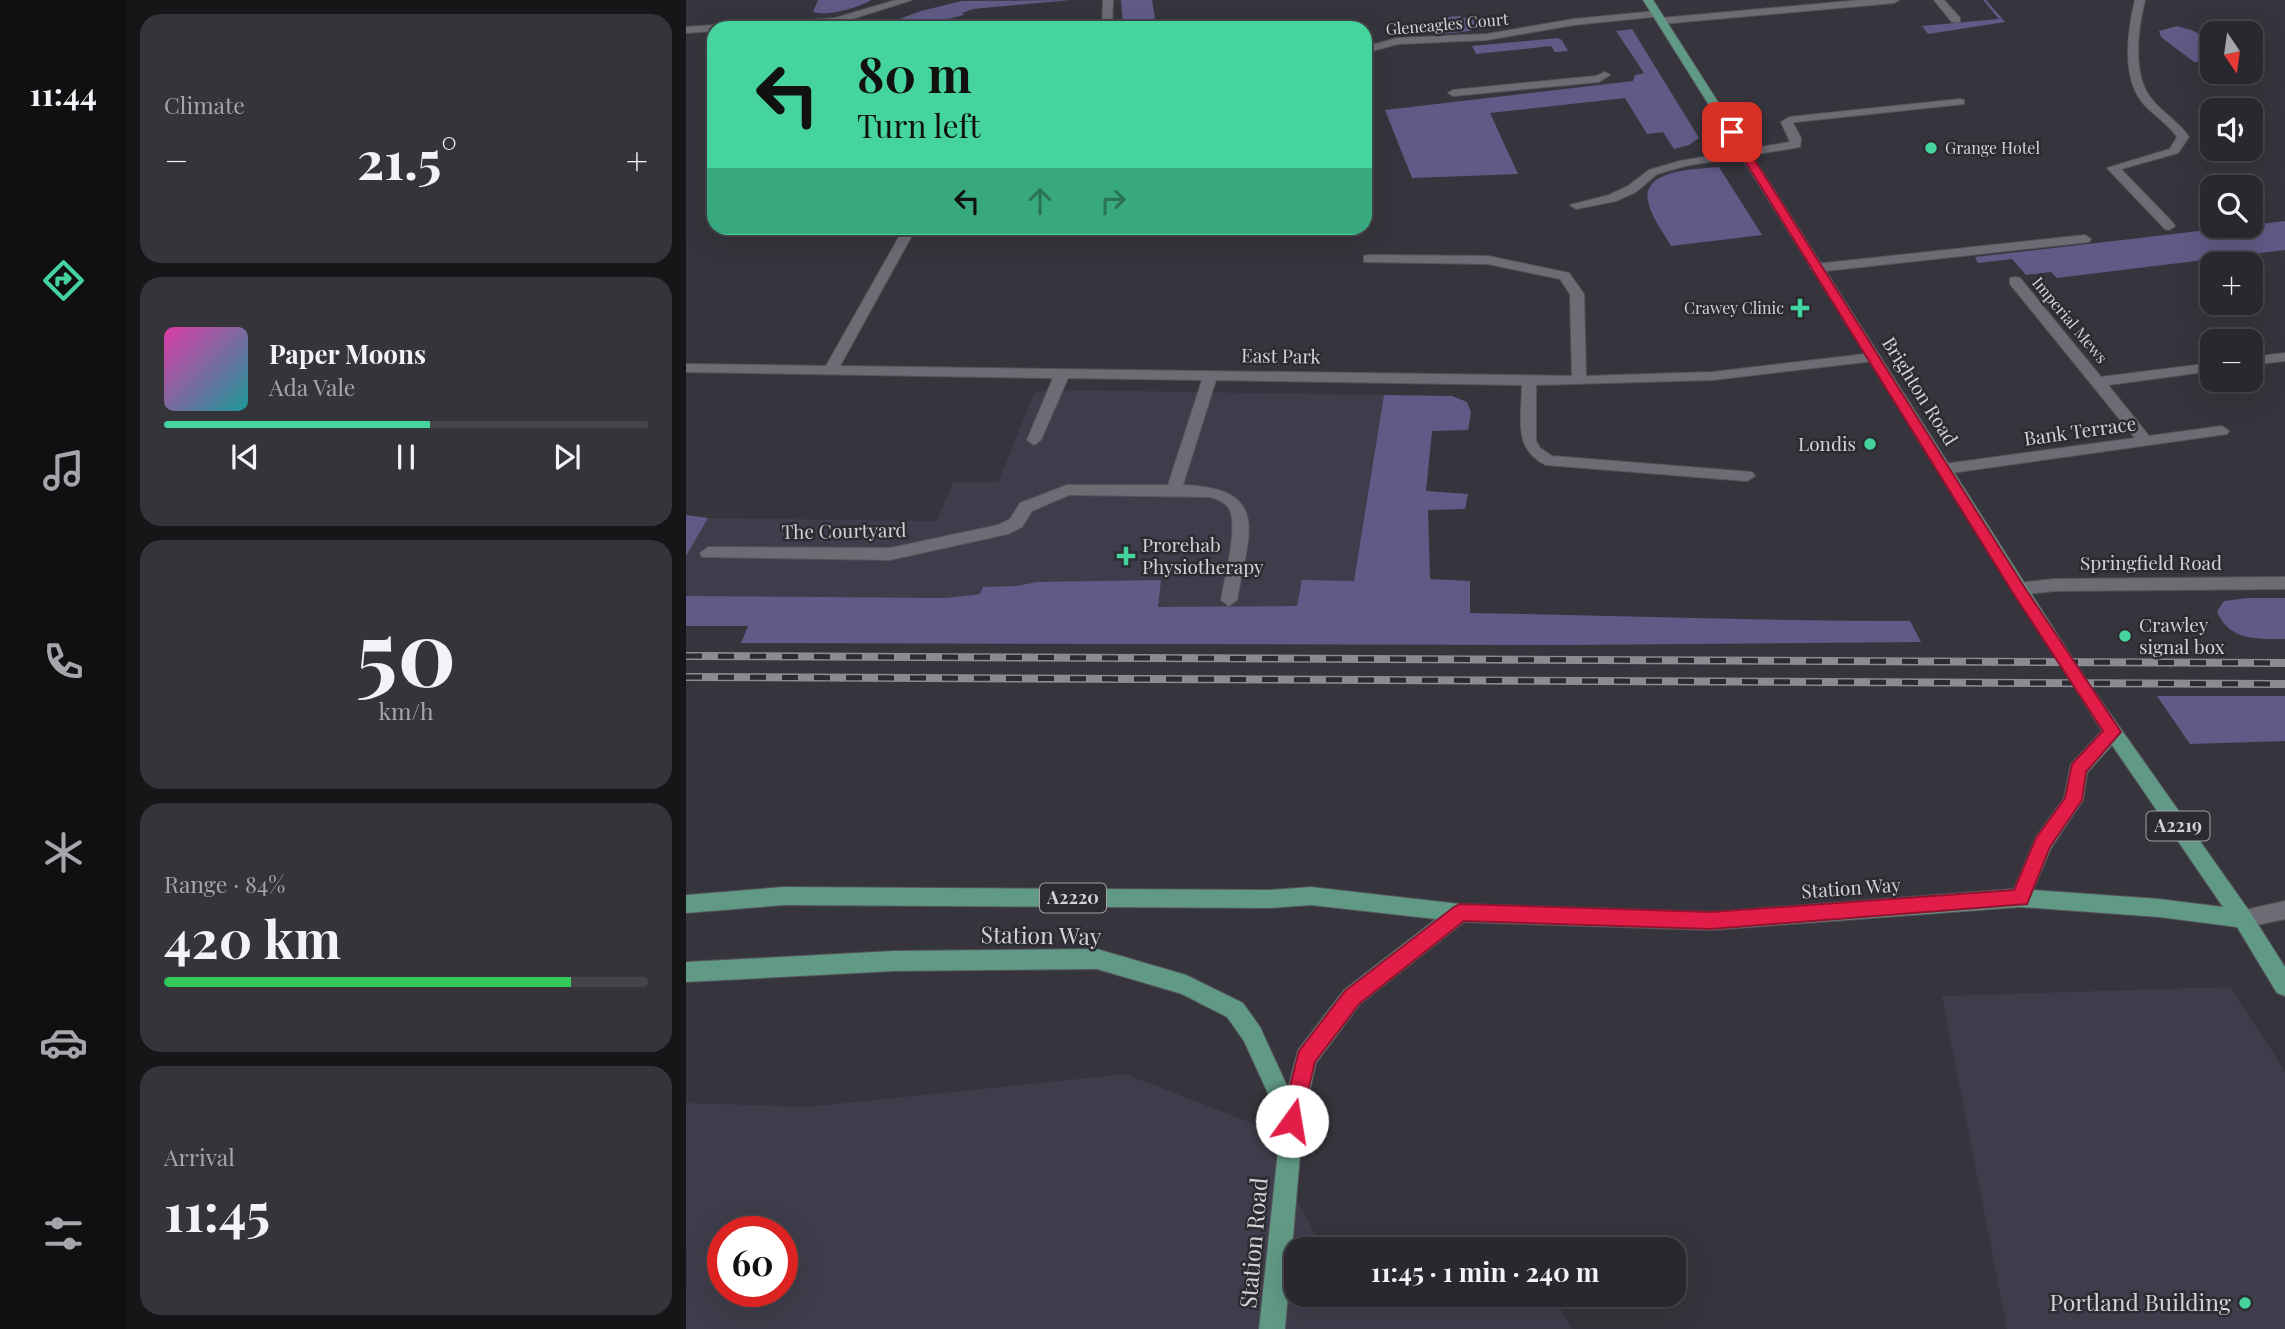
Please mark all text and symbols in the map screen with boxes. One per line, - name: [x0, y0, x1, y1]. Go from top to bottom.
- street label: Gleneagles Court: [1385, 8, 1510, 39]
- north arrow: [2200, 21, 2263, 84]
- map controls: [2200, 21, 2263, 392]
- text: 80 m: [857, 40, 972, 105]
- icon: left: [742, 49, 833, 140]
- text: 11:44: [29, 71, 97, 114]
- text: Climate: [164, 89, 245, 120]
- button: sound: [2200, 98, 2263, 161]
- pin: [1702, 102, 1762, 162]
- text: Turn left: [857, 103, 981, 146]
- icon: arrive: [1713, 113, 1751, 151]
- text: 21.5°: [357, 124, 457, 193]
- text: −: [164, 134, 189, 185]
- text: +: [626, 134, 648, 185]
- place label: Grange Hotel: [1945, 137, 2040, 158]
- marker: Grange Hotel: [1923, 140, 1939, 156]
- button: search: [2200, 175, 2263, 238]
- icon: left: [948, 182, 986, 220]
- icon: ahead: [1021, 182, 1059, 220]
- icon: right: [1094, 182, 1132, 220]
- button: +: [2200, 252, 2263, 315]
- icon: directions: [39, 256, 88, 305]
- street label: Imperial Mews: [2028, 272, 2113, 367]
- place label: Crawey Clinic: [1684, 297, 1784, 318]
- marker: Crawey Clinic: [1790, 298, 1810, 318]
- button: −: [2200, 329, 2263, 392]
- street label: Brighton Road: [1877, 331, 1965, 450]
- text: Paper Moons: [269, 336, 426, 371]
- street label: East Park: [1241, 341, 1322, 369]
- text: Ada Vale: [269, 371, 356, 402]
- street label: Bank Terrace: [2022, 409, 2138, 451]
- place label: Londis: [1798, 430, 1856, 456]
- marker: Londis: [1862, 436, 1878, 452]
- icon: previous: [226, 438, 264, 476]
- icon: pause: [387, 438, 425, 476]
- icon: next: [548, 438, 586, 476]
- icon: music: [39, 446, 88, 495]
- street label: The Courtyard: [781, 516, 907, 544]
- place label: Prorehab Physiotherapy: [1142, 531, 1264, 579]
- marker: Prorehab Physiotherapy: [1116, 546, 1136, 566]
- street label: Springfield Road: [2080, 549, 2222, 575]
- text: 50: [356, 589, 456, 710]
- place label: Crawley signal box: [2139, 611, 2225, 659]
- marker: Crawley signal box: [2117, 628, 2133, 644]
- icon: phone: [39, 637, 88, 686]
- text: km/h: [378, 695, 434, 726]
- road number: A2219: [2146, 812, 2210, 840]
- icon: climate: [39, 828, 88, 877]
- text: Range · 84%: [164, 868, 285, 899]
- street label: Station Way: [1800, 871, 1902, 903]
- road number: A2220: [1040, 884, 1106, 912]
- text: 420 km: [164, 903, 341, 972]
- street label: Station Way: [980, 918, 1102, 951]
- icon: car: [39, 1018, 88, 1067]
- position arrow: [1255, 1084, 1329, 1158]
- text: Arrival: [164, 1141, 235, 1172]
- text: 11:45: [164, 1176, 270, 1245]
- street label: Station Road: [1231, 1176, 1274, 1310]
- icon: filters: [39, 1209, 88, 1258]
- speed limit sign: 60: [707, 1216, 798, 1307]
- text: 11:45 · 1 min · 240 m: [1371, 1254, 1599, 1289]
- place label: Portland Building: [2049, 1286, 2231, 1317]
- marker: Portland Building: [2237, 1295, 2253, 1311]

